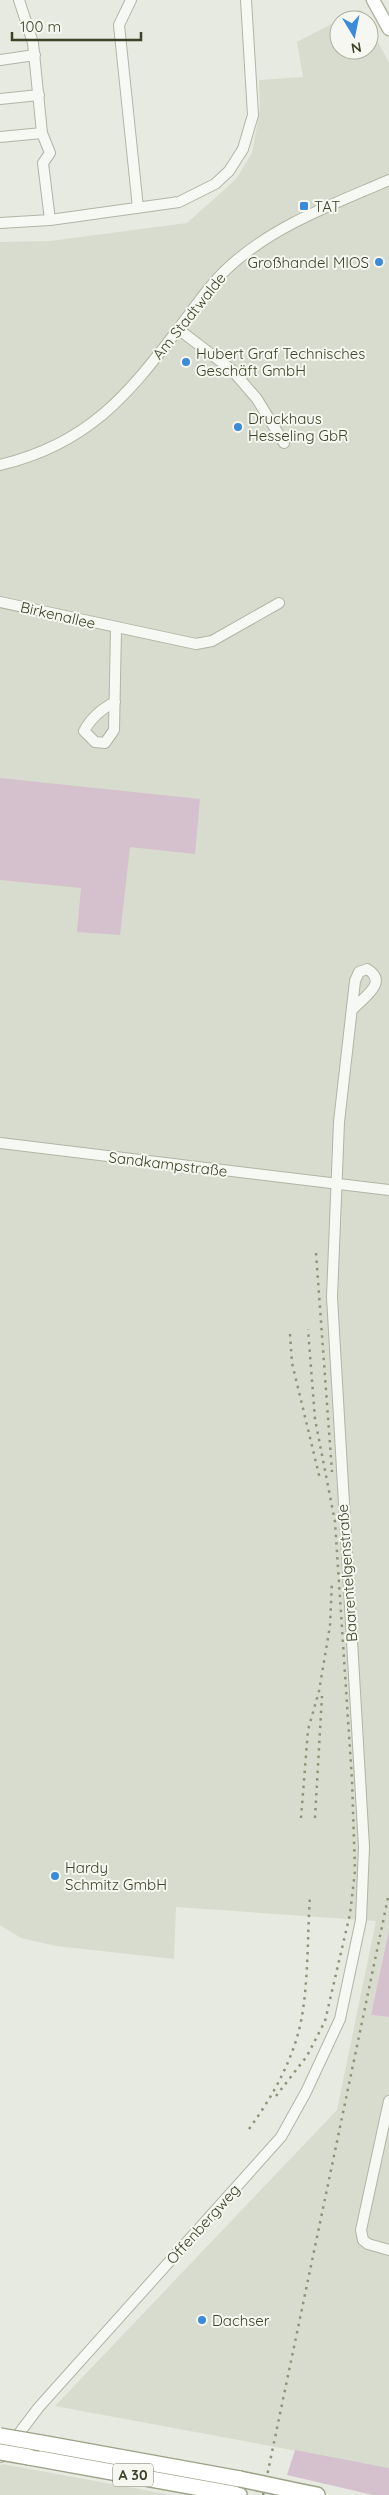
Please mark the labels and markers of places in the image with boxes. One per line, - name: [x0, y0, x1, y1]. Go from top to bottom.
- place label: TAT: [314, 197, 340, 216]
- marker: TAT: [298, 200, 310, 212]
- place label: Großhandel MIOS: [248, 253, 369, 272]
- marker: Großhandel MIOS: [373, 256, 385, 268]
- place label: Hubert Graf Technisches Geschäft GmbH: [196, 344, 365, 380]
- marker: Hubert Graf Technisches Geschäft GmbH: [180, 356, 192, 368]
- place label: Druckhaus Hesseling GbR: [248, 409, 348, 445]
- marker: Druckhaus Hesseling GbR: [232, 421, 244, 433]
- place label: Hardy Schmitz GmbH: [65, 1858, 167, 1894]
- marker: Hardy Schmitz GmbH: [49, 1870, 61, 1882]
- place label: Dachser: [212, 2311, 270, 2330]
- marker: Dachser: [196, 2314, 208, 2326]

